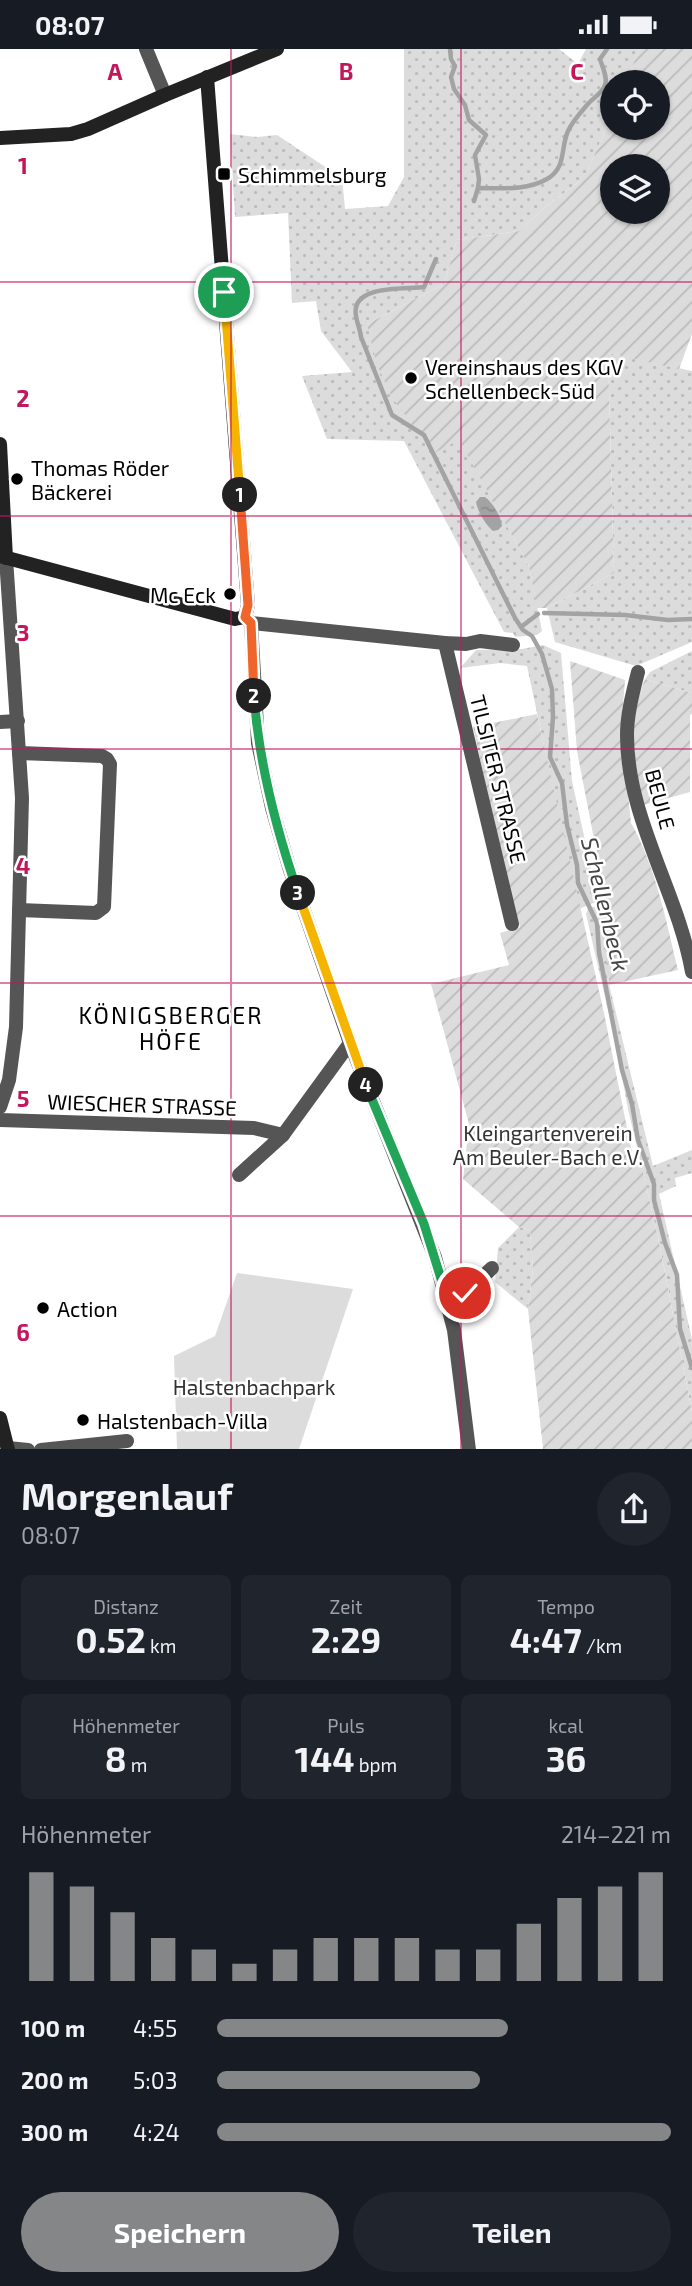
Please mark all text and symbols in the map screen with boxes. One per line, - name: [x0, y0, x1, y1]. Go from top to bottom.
- text: 08:07: [35, 9, 104, 40]
- text: A: [107, 57, 123, 85]
- text: B: [339, 57, 353, 85]
- text: C: [570, 57, 584, 85]
- map controls: [600, 70, 670, 224]
- button: locate: [600, 70, 670, 140]
- text: 1: [18, 151, 28, 179]
- button: layers: [600, 154, 670, 224]
- place label: Schimmelsburg: [238, 162, 387, 187]
- marker: Schimmelsburg: [216, 166, 232, 182]
- pin: [194, 262, 254, 322]
- icon: arrive: [205, 273, 243, 311]
- place label: Vereinshaus des KGV Schellenbeck-Süd: [425, 354, 624, 403]
- marker: Vereinshaus des KGV Schellenbeck-Süd: [403, 370, 419, 386]
- text: 2: [16, 384, 30, 412]
- place label: Thomas Röder Bäckerei: [31, 455, 170, 504]
- marker: Thomas Röder Bäckerei: [9, 471, 25, 487]
- pin: 1: [222, 477, 258, 513]
- text: 1: [235, 483, 244, 506]
- place label: Mc Eck: [150, 582, 216, 607]
- marker: Mc Eck: [222, 586, 238, 602]
- text: 3: [16, 618, 30, 646]
- pin: 2: [236, 679, 272, 713]
- text: 2: [248, 684, 259, 707]
- street label: TILSITER STRASSE: [466, 692, 532, 866]
- street label: BEULE: [641, 766, 681, 832]
- water label: Schellenbeck: [576, 834, 636, 974]
- text: 4: [16, 851, 30, 879]
- pin: 3: [280, 875, 316, 911]
- text: 3: [292, 881, 303, 904]
- district label: KÖNIGSBERGER HÖFE: [79, 1001, 263, 1055]
- pin: 4: [348, 1067, 384, 1103]
- text: 4: [359, 1073, 372, 1096]
- text: 5: [17, 1084, 29, 1112]
- street label: WIESCHER STRASSE: [47, 1088, 237, 1120]
- park label: Kleingartenverein Am Beuler-Bach e.V.: [453, 1120, 643, 1169]
- pin: [435, 1263, 495, 1323]
- icon: check: [446, 1274, 484, 1312]
- place label: Action: [57, 1296, 118, 1321]
- marker: Action: [35, 1300, 51, 1316]
- text: 6: [16, 1318, 30, 1346]
- park label: Halstenbachpark: [173, 1374, 336, 1399]
- place label: Halstenbach-Villa: [97, 1408, 268, 1433]
- marker: Halstenbach-Villa: [75, 1412, 91, 1428]
- text: Morgenlauf: [21, 1472, 233, 1518]
- button: share: [597, 1472, 671, 1546]
- text: 08:07: [21, 1521, 80, 1549]
- text: Distanz: [93, 1595, 159, 1618]
- text: Zeit: [330, 1595, 362, 1618]
- text: Tempo: [537, 1595, 595, 1618]
- text: 0.52: [76, 1618, 146, 1660]
- text: 2:29: [311, 1618, 381, 1660]
- text: 4:47: [510, 1618, 582, 1660]
- text: km: [146, 1634, 176, 1657]
- text: /km: [582, 1634, 622, 1657]
- text: Höhenmeter: [72, 1714, 180, 1737]
- text: Puls: [327, 1714, 365, 1737]
- text: kcal: [549, 1714, 583, 1737]
- text: 8: [105, 1737, 126, 1779]
- text: 144: [295, 1737, 354, 1779]
- text: 36: [546, 1737, 586, 1779]
- text: m: [126, 1753, 147, 1776]
- text: bpm: [354, 1753, 397, 1776]
- text: Höhenmeter: [21, 1820, 151, 1848]
- text: 214–221 m: [561, 1820, 671, 1848]
- text: 100 m: [21, 2014, 85, 2042]
- text: 4:55: [133, 2014, 177, 2042]
- text: 200 m: [21, 2066, 89, 2094]
- text: 5:03: [133, 2066, 177, 2094]
- text: 300 m: [21, 2118, 88, 2146]
- text: 4:24: [133, 2118, 180, 2146]
- button: Speichern: [21, 2192, 339, 2272]
- button: Teilen: [353, 2192, 671, 2272]

